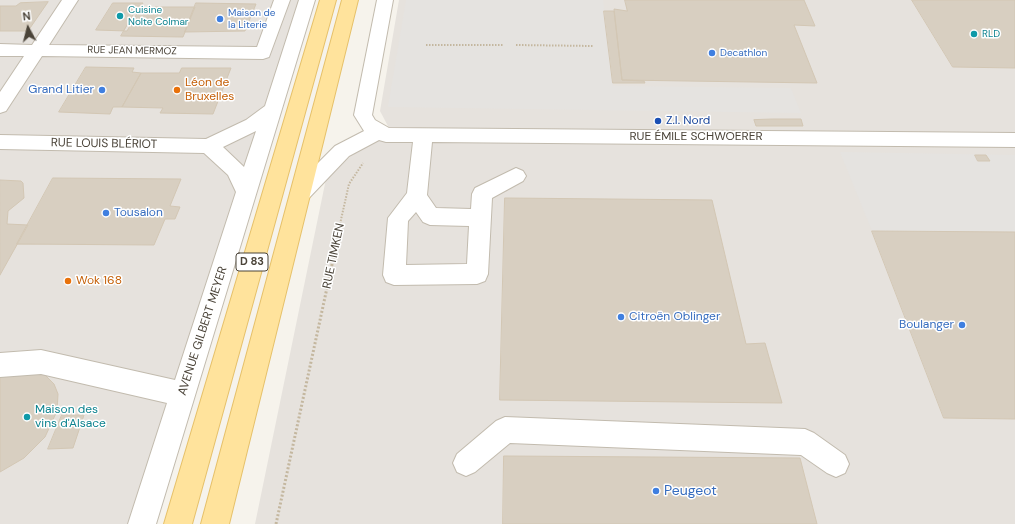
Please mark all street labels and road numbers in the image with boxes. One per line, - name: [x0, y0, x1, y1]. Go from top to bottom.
- street label: RUE JEAN MERMOZ: [87, 44, 177, 58]
- street label: RUE ÉMILE SCHWOERER: [629, 130, 763, 144]
- street label: RUE LOUIS BLÉRIOT: [51, 136, 157, 152]
- street label: RUE TIMKEN: [320, 222, 348, 290]
- road number: D 83: [236, 253, 268, 271]
- street label: AVENUE GILBERT MEYER: [175, 265, 231, 397]

